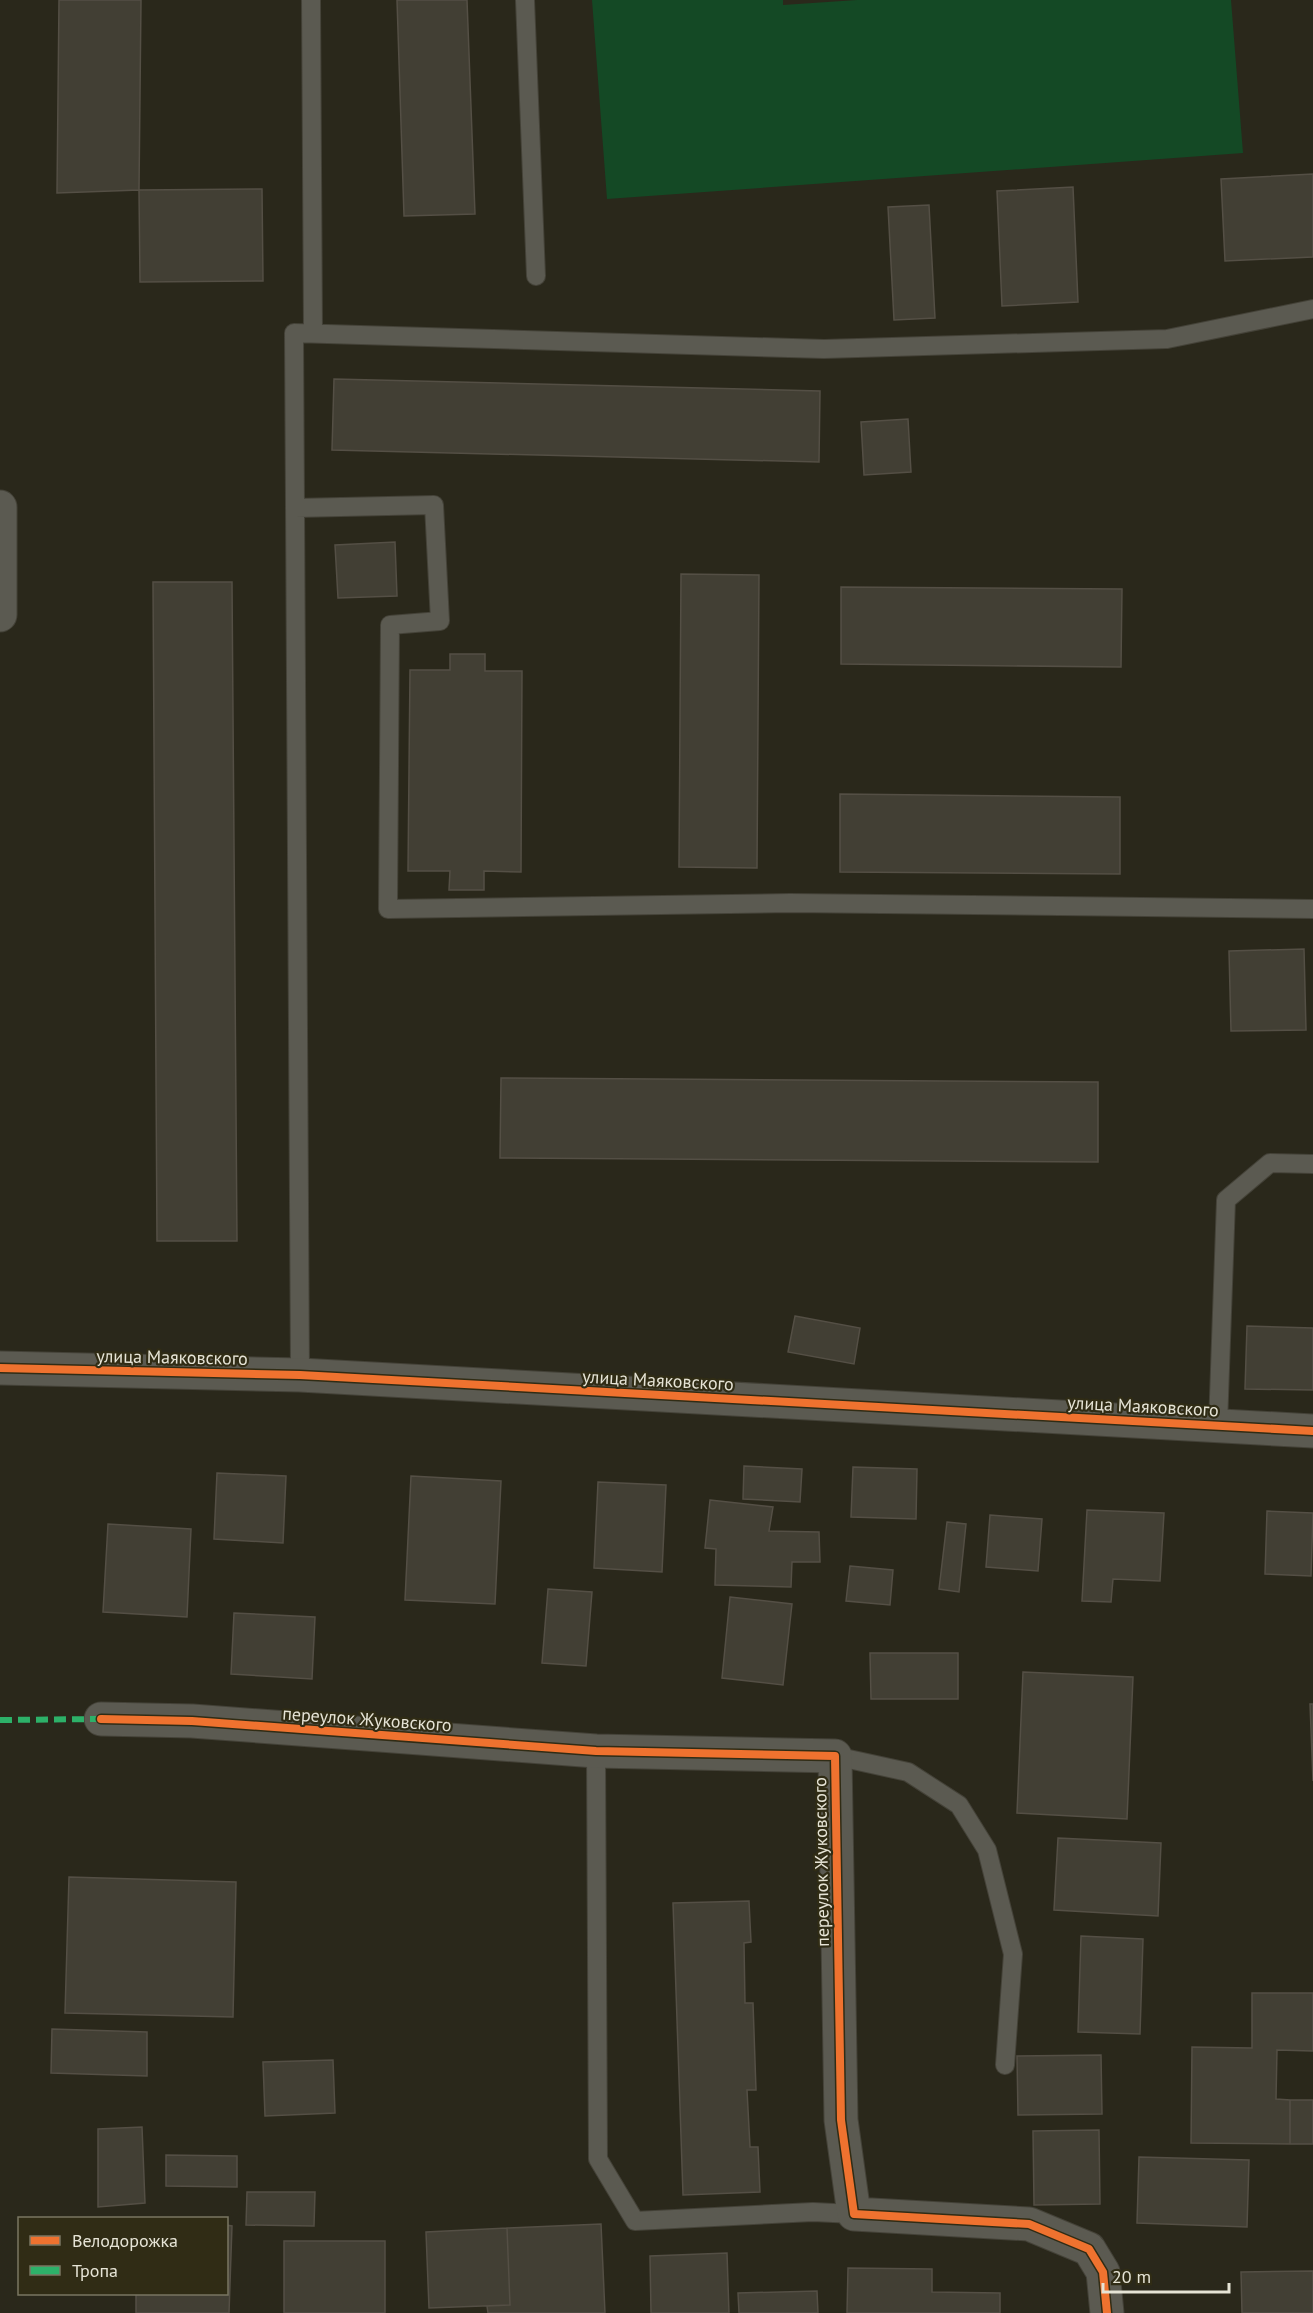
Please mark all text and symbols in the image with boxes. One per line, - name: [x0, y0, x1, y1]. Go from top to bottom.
- street label: улица Маяковского: [96, 1344, 248, 1370]
- street label: улица Маяковского: [582, 1365, 734, 1395]
- street label: улица Маяковского: [1067, 1391, 1219, 1421]
- street label: переулок Жуковского: [282, 1702, 452, 1736]
- street label: переулок Жуковского: [808, 1777, 834, 1947]
- legend: [18, 2217, 228, 2295]
- text: Велодорожка: [72, 2229, 178, 2252]
- scale bar: [1103, 2256, 1229, 2294]
- text: Тропа: [72, 2259, 118, 2282]
- text: 20 m: [1112, 2265, 1151, 2288]

